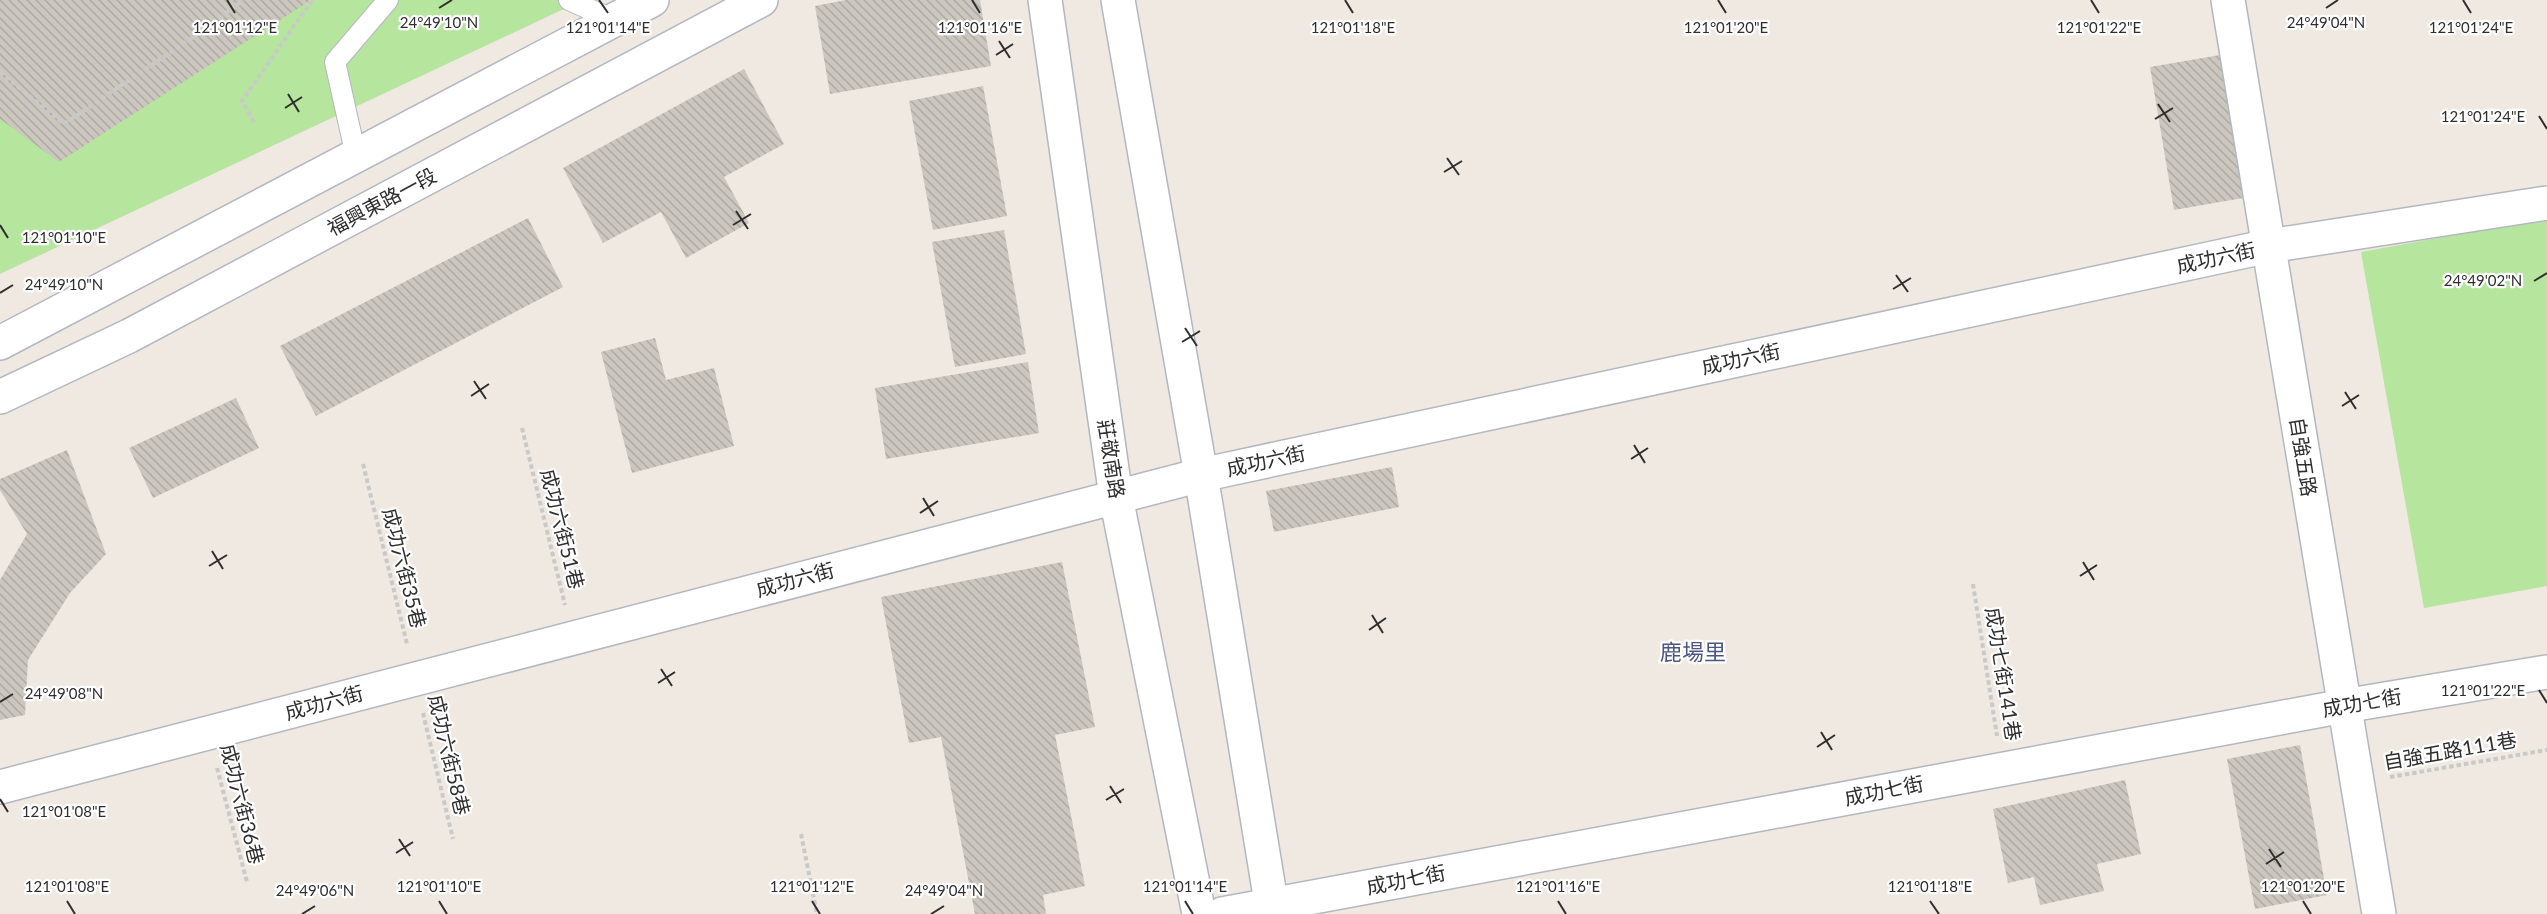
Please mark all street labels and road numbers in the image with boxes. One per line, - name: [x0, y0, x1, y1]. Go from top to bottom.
- street label: 福興東路一段: [323, 162, 440, 240]
- street label: 成功六街: [2174, 237, 2257, 277]
- street label: 成功六街: [1699, 338, 1782, 378]
- street label: 自強五路: [2286, 415, 2322, 498]
- street label: 莊敬南路: [1094, 417, 1130, 500]
- street label: 成功六街: [1224, 440, 1307, 480]
- street label: 成功六街51巷: [536, 466, 590, 591]
- street label: 成功六街35巷: [378, 505, 432, 630]
- street label: 成功六街: [753, 557, 836, 601]
- street label: 成功七街141巷: [1982, 605, 2026, 742]
- street label: 成功六街: [282, 680, 365, 724]
- street label: 成功七街: [2320, 683, 2403, 721]
- street label: 成功六街58巷: [424, 692, 476, 817]
- street label: 自強五路111巷: [2381, 726, 2518, 774]
- street label: 成功六街36巷: [216, 741, 270, 866]
- street label: 成功七街: [1842, 771, 1925, 809]
- street label: 成功七街: [1364, 860, 1447, 898]

